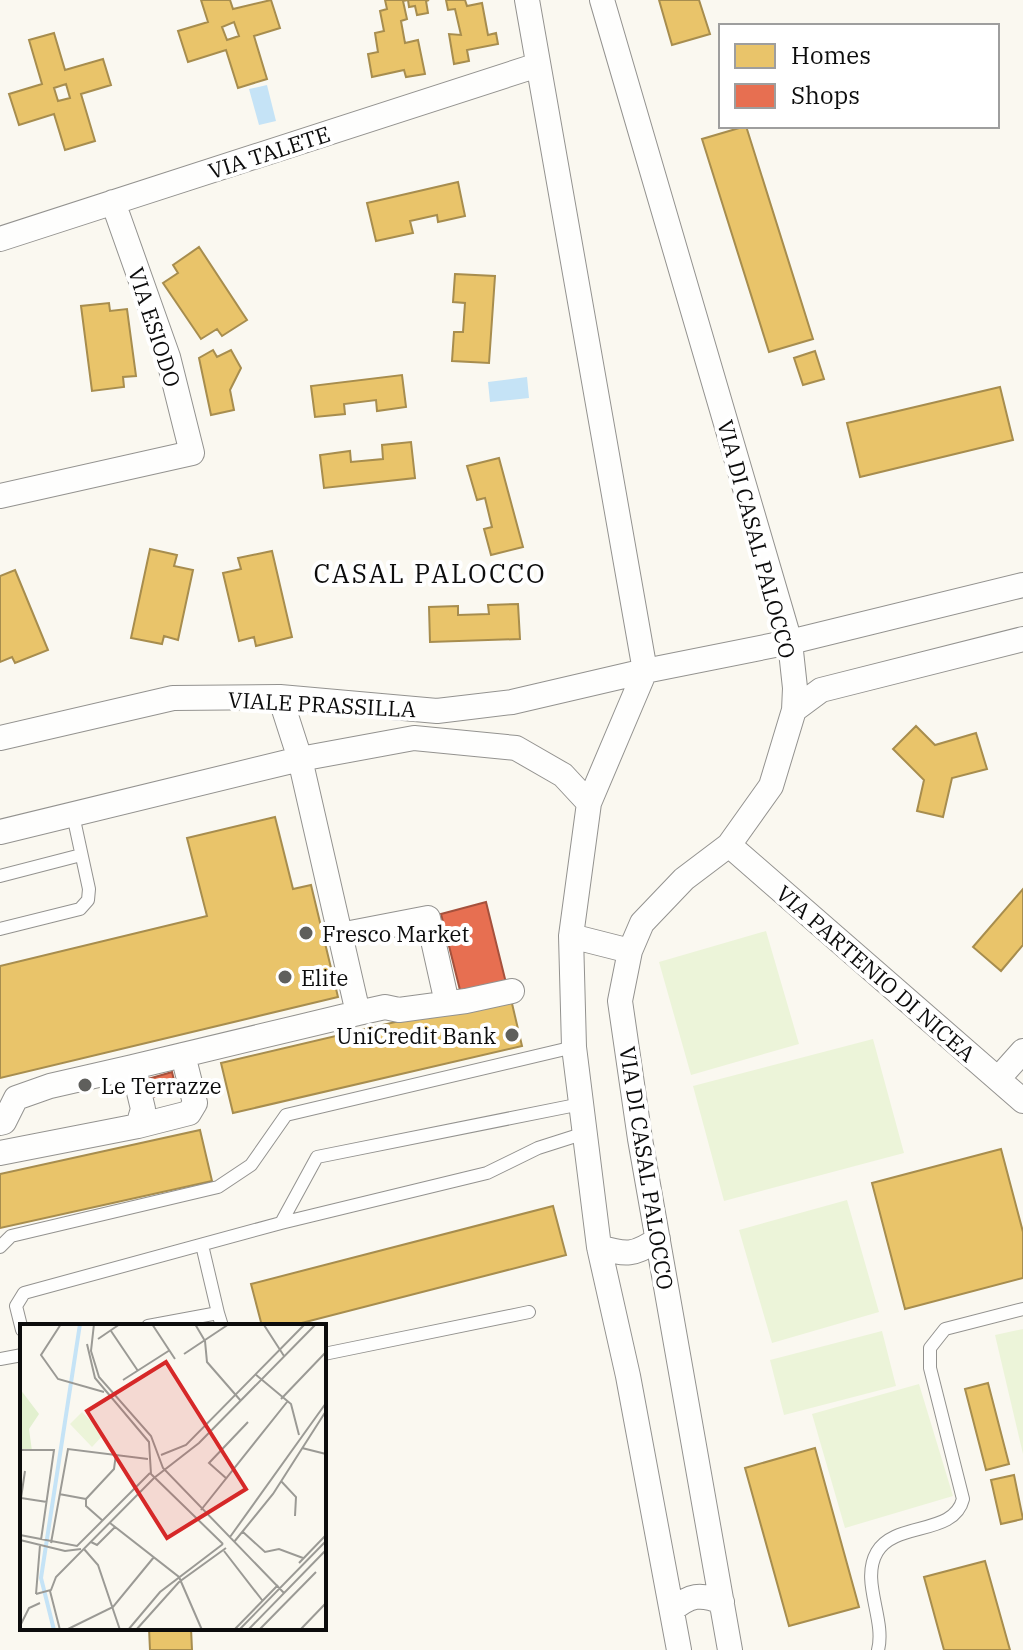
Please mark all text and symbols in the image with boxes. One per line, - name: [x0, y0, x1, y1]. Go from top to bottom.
- legend: [719, 24, 999, 128]
- text: Homes: [791, 39, 871, 71]
- text: Shops: [791, 79, 860, 111]
- street label: VIA TALETE: [204, 119, 334, 185]
- street label: VIA ESIODO: [122, 263, 188, 391]
- street label: VIA DI CASAL PALOCCO: [711, 416, 803, 662]
- district label: CASAL PALOCCO: [313, 556, 547, 590]
- street label: VIALE PRASSILLA: [227, 685, 417, 723]
- street label: VIA PARTENIO DI NICEA: [770, 878, 982, 1068]
- place label: Fresco Market: [322, 919, 469, 948]
- marker: Fresco Market: [297, 924, 315, 942]
- place label: Elite: [301, 963, 348, 992]
- marker: Elite: [276, 968, 294, 986]
- place label: UniCredit Bank: [336, 1021, 496, 1050]
- marker: UniCredit Bank: [503, 1026, 521, 1044]
- street label: VIA DI CASAL PALOCCO: [613, 1044, 681, 1292]
- place label: Le Terrazze: [101, 1071, 222, 1100]
- marker: Le Terrazze: [76, 1076, 94, 1094]
- inset map: [20, 1324, 326, 1630]

